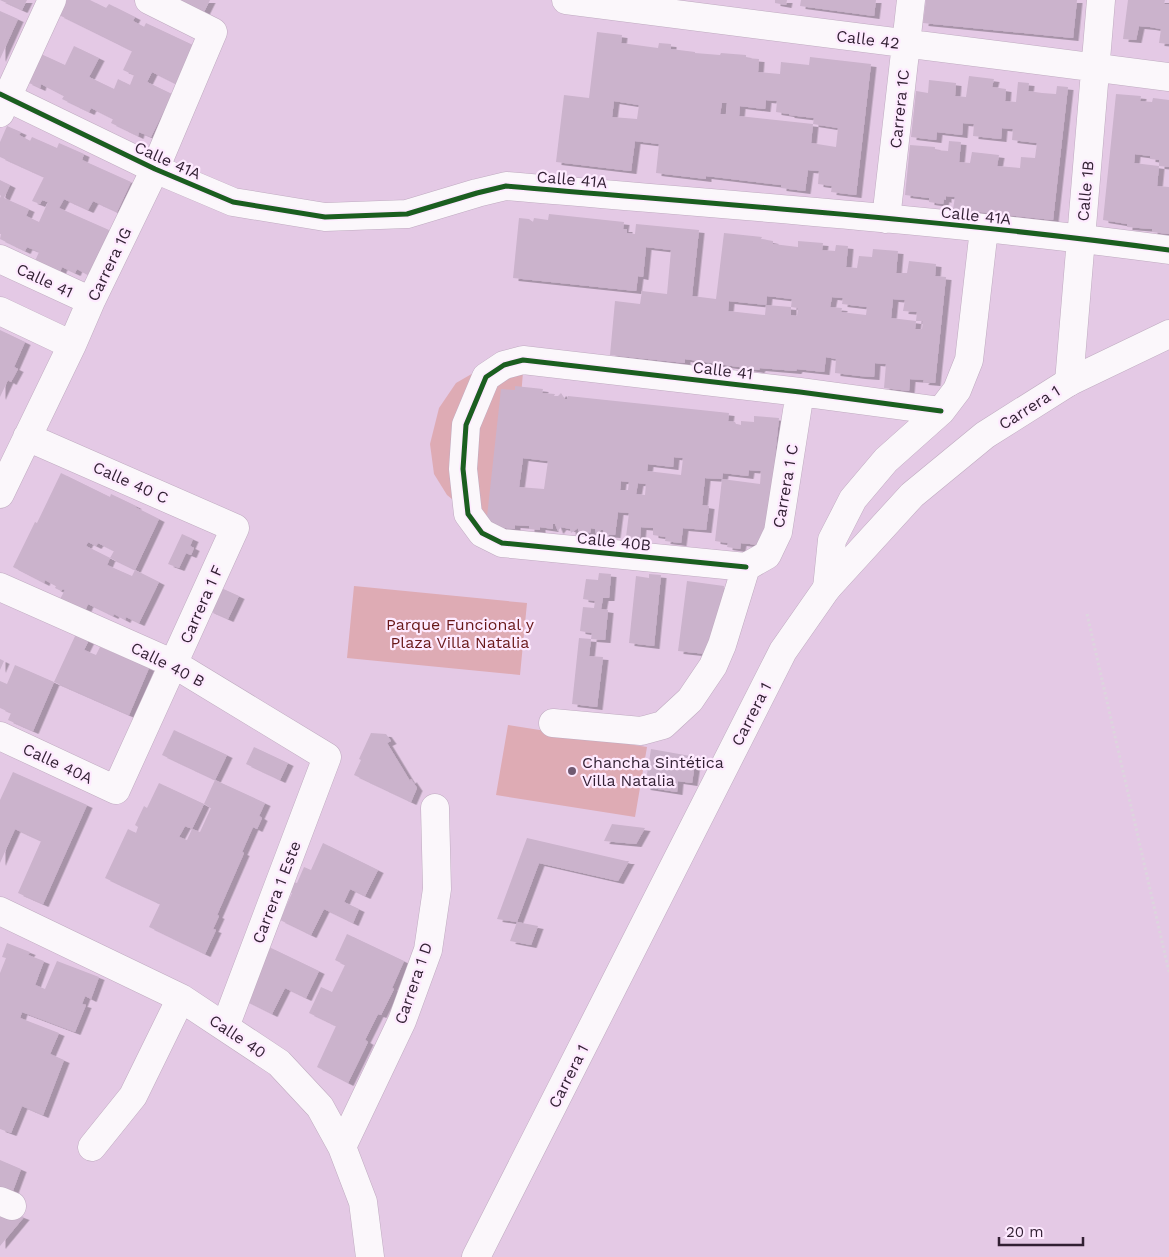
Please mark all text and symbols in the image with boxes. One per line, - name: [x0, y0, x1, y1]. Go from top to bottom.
- street label: Calle 42: [835, 26, 901, 53]
- street label: Carrera 1C: [886, 69, 913, 150]
- street label: Calle 41A: [132, 137, 204, 184]
- street label: Calle 1B: [1073, 160, 1098, 222]
- street label: Calle 41A: [536, 167, 608, 192]
- street label: Calle 41A: [940, 202, 1013, 229]
- street label: Carrera 1G: [83, 224, 136, 304]
- street label: Calle 41: [13, 259, 76, 302]
- street label: Calle 41: [692, 357, 754, 384]
- street label: Carrera 1: [995, 381, 1063, 434]
- street label: Carrera 1 C: [769, 443, 802, 530]
- street label: Calle 40 C: [90, 457, 172, 508]
- street label: Calle 40B: [576, 528, 652, 555]
- street label: Carrera 1 F: [176, 562, 227, 646]
- park label: Parque Funcional y Plaza Villa Natalia: [386, 615, 535, 652]
- street label: Calle 40 B: [128, 638, 208, 691]
- street label: Carrera 1: [727, 679, 775, 749]
- street label: Calle 40A: [20, 739, 96, 788]
- place label: Chancha Sintética Villa Natalia: [582, 753, 724, 790]
- marker: Chancha Sintética Villa Natalia: [566, 765, 578, 777]
- street label: Carrera 1 Este: [248, 838, 305, 946]
- street label: Carrera 1 D: [391, 940, 436, 1027]
- street label: Calle 40: [206, 1011, 270, 1062]
- street label: Carrera 1: [544, 1041, 592, 1111]
- scale bar: [999, 1214, 1083, 1246]
- text: 20 m: [1006, 1223, 1044, 1241]

